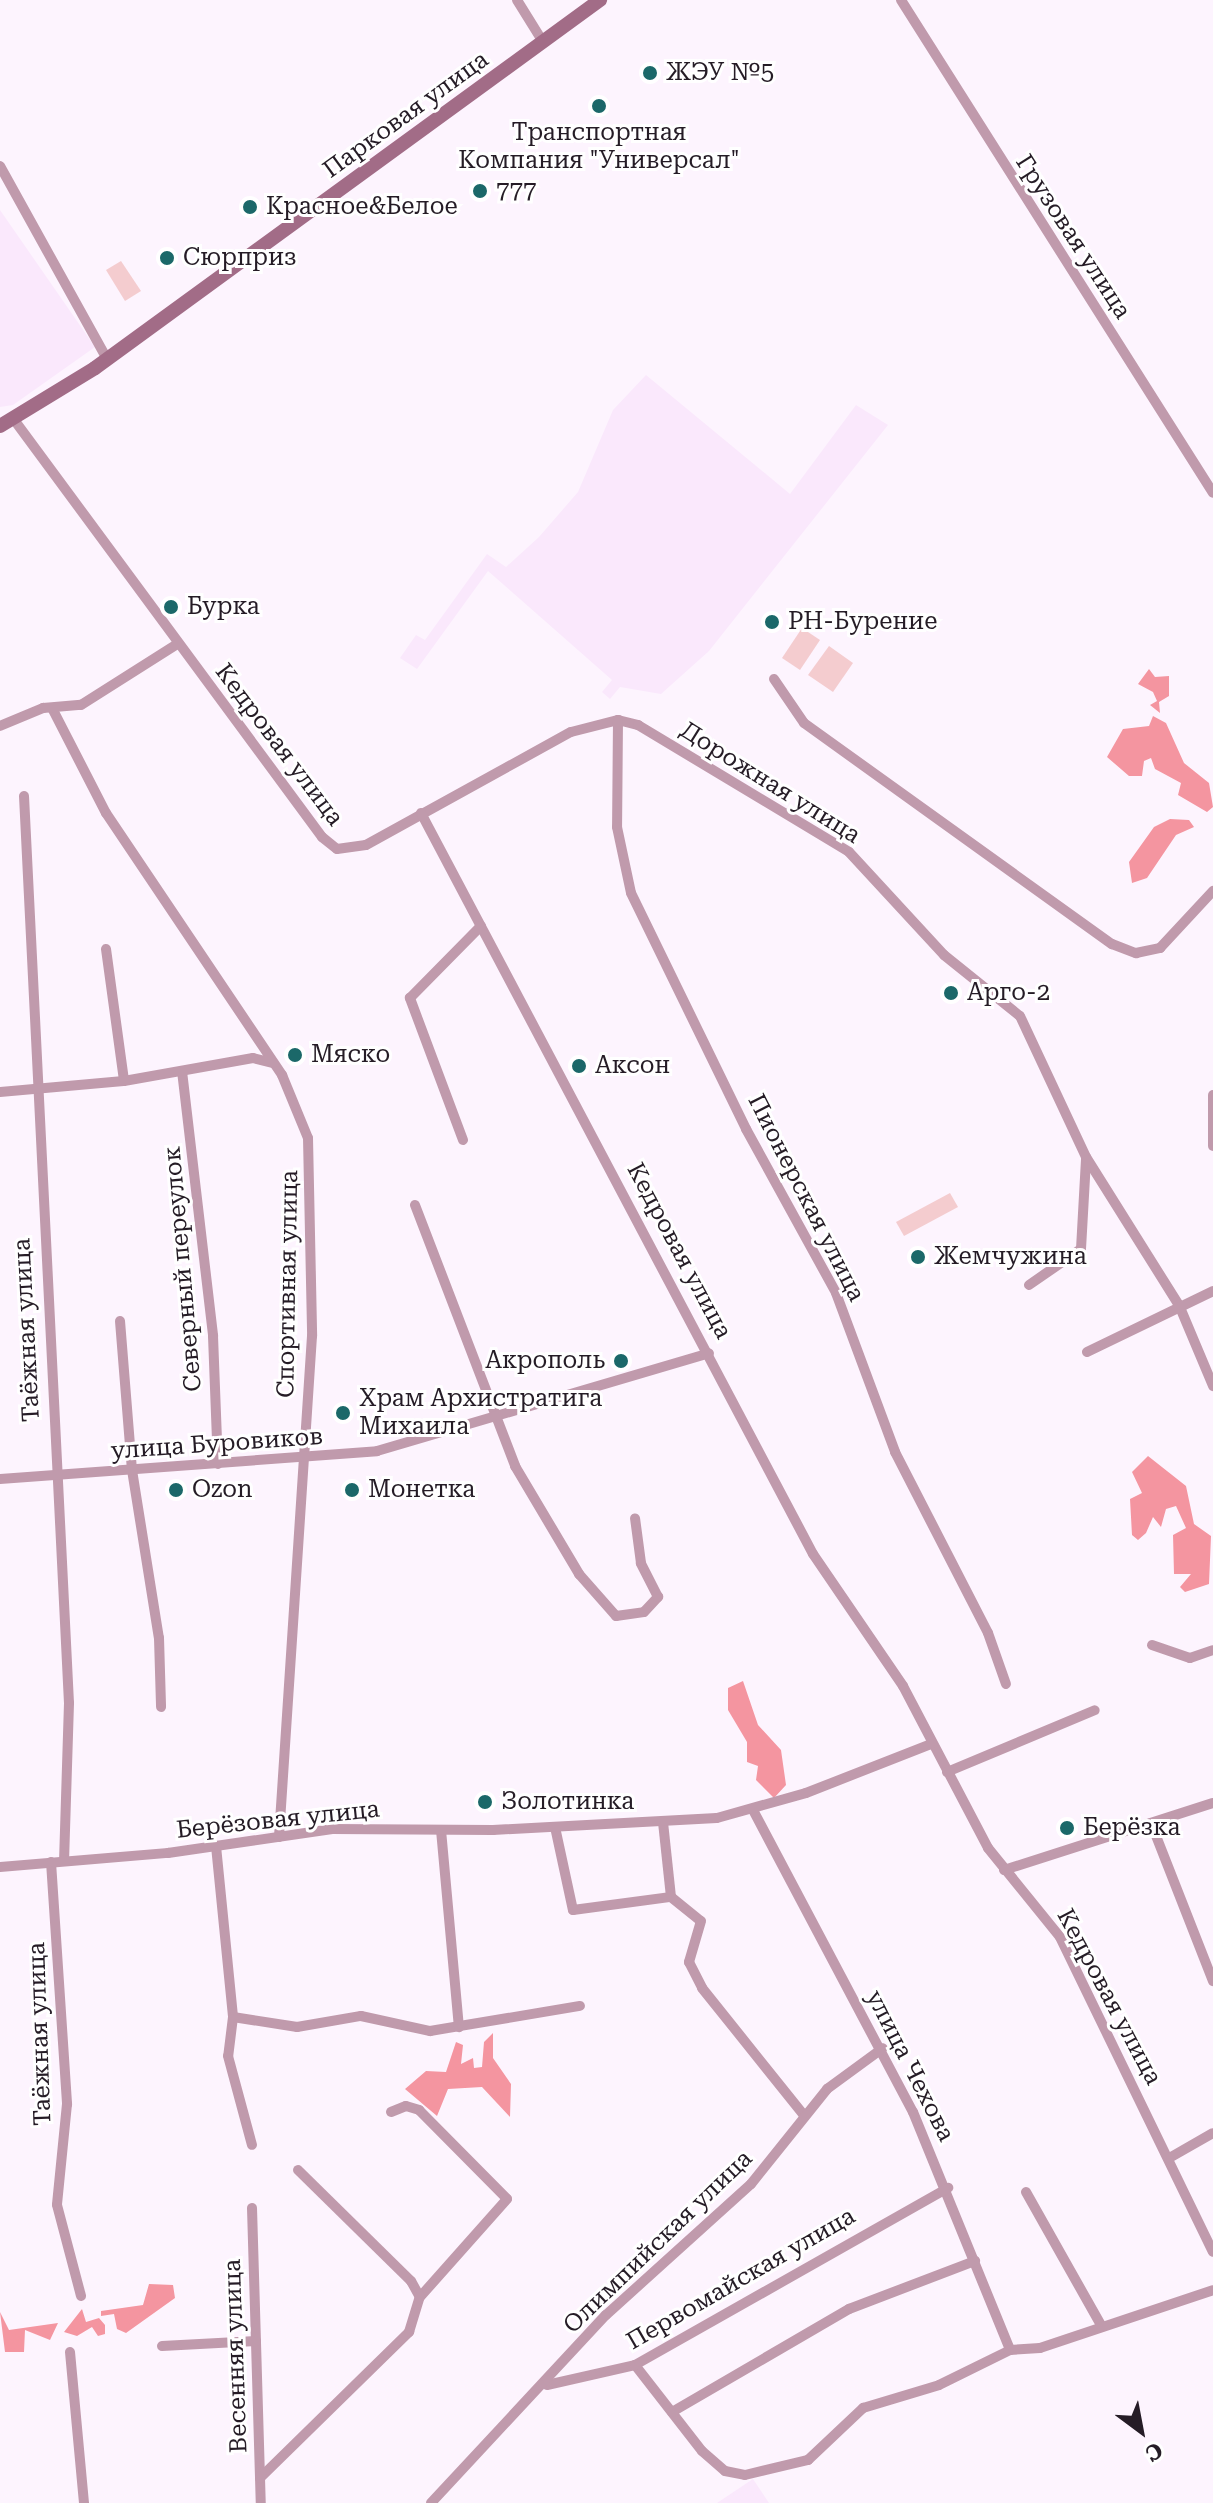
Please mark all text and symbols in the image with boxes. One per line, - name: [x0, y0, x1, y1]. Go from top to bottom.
- street label: Парковая улица: [318, 45, 494, 185]
- place label: ЖЭУ №5: [666, 59, 774, 87]
- marker: ЖЭУ №5: [641, 64, 659, 82]
- marker: Транспортная Компания "Универсал": [590, 97, 608, 115]
- place label: Транспортная Компания "Универсал": [458, 119, 740, 175]
- street label: Грузовая улица: [1009, 150, 1137, 324]
- place label: 777: [496, 177, 536, 205]
- marker: 777: [471, 182, 489, 200]
- place label: Красное&Белое: [266, 193, 458, 221]
- marker: Красное&Белое: [241, 198, 259, 216]
- place label: Сюрприз: [183, 244, 297, 272]
- marker: Сюрприз: [158, 249, 176, 267]
- place label: Бурка: [187, 593, 260, 621]
- marker: Бурка: [162, 598, 180, 616]
- place label: РН-Бурение: [788, 608, 937, 636]
- marker: РН-Бурение: [763, 613, 781, 631]
- street label: Кедровая улица: [209, 658, 349, 832]
- street label: Дорожная улица: [675, 716, 865, 850]
- place label: Арго-2: [967, 979, 1050, 1007]
- marker: Арго-2: [942, 984, 960, 1002]
- place label: Мяско: [311, 1041, 390, 1069]
- marker: Мяско: [286, 1046, 304, 1064]
- place label: Аксон: [595, 1052, 670, 1080]
- marker: Аксон: [570, 1057, 588, 1075]
- street label: Пионерская улица: [741, 1090, 871, 1306]
- street label: Северный переулок: [158, 1145, 208, 1393]
- street label: Кедровая улица: [620, 1158, 738, 1344]
- street label: Спортивная улица: [272, 1170, 304, 1398]
- street label: Таёжная улица: [8, 1237, 46, 1423]
- place label: Жемчужина: [934, 1243, 1087, 1271]
- marker: Жемчужина: [909, 1248, 927, 1266]
- place label: Акрополь: [485, 1347, 605, 1375]
- marker: Акрополь: [612, 1352, 630, 1370]
- place label: Храм Архистратига Михаила: [359, 1385, 602, 1441]
- marker: Храм Архистратига Михаила: [334, 1404, 352, 1422]
- street label: улица Буровиков: [110, 1422, 324, 1466]
- place label: Ozon: [192, 1476, 253, 1504]
- place label: Монетка: [368, 1476, 475, 1504]
- marker: Ozon: [167, 1481, 185, 1499]
- marker: Монетка: [343, 1481, 361, 1499]
- place label: Золотинка: [501, 1788, 634, 1816]
- marker: Золотинка: [476, 1793, 494, 1811]
- street label: Берёзовая улица: [175, 1795, 381, 1845]
- place label: Берёзка: [1083, 1814, 1180, 1842]
- marker: Берёзка: [1058, 1819, 1076, 1837]
- street label: Кедровая улица: [1050, 1904, 1168, 2090]
- street label: Таёжная улица: [22, 1942, 58, 2126]
- street label: улица Чехова: [860, 1986, 960, 2146]
- street label: Олимпийская улица: [558, 2144, 758, 2340]
- street label: Первомайская улица: [622, 2202, 860, 2356]
- street label: Весенняя улица: [218, 2259, 254, 2453]
- north arrow: [1101, 2391, 1181, 2471]
- text: С: [1141, 2437, 1167, 2466]

